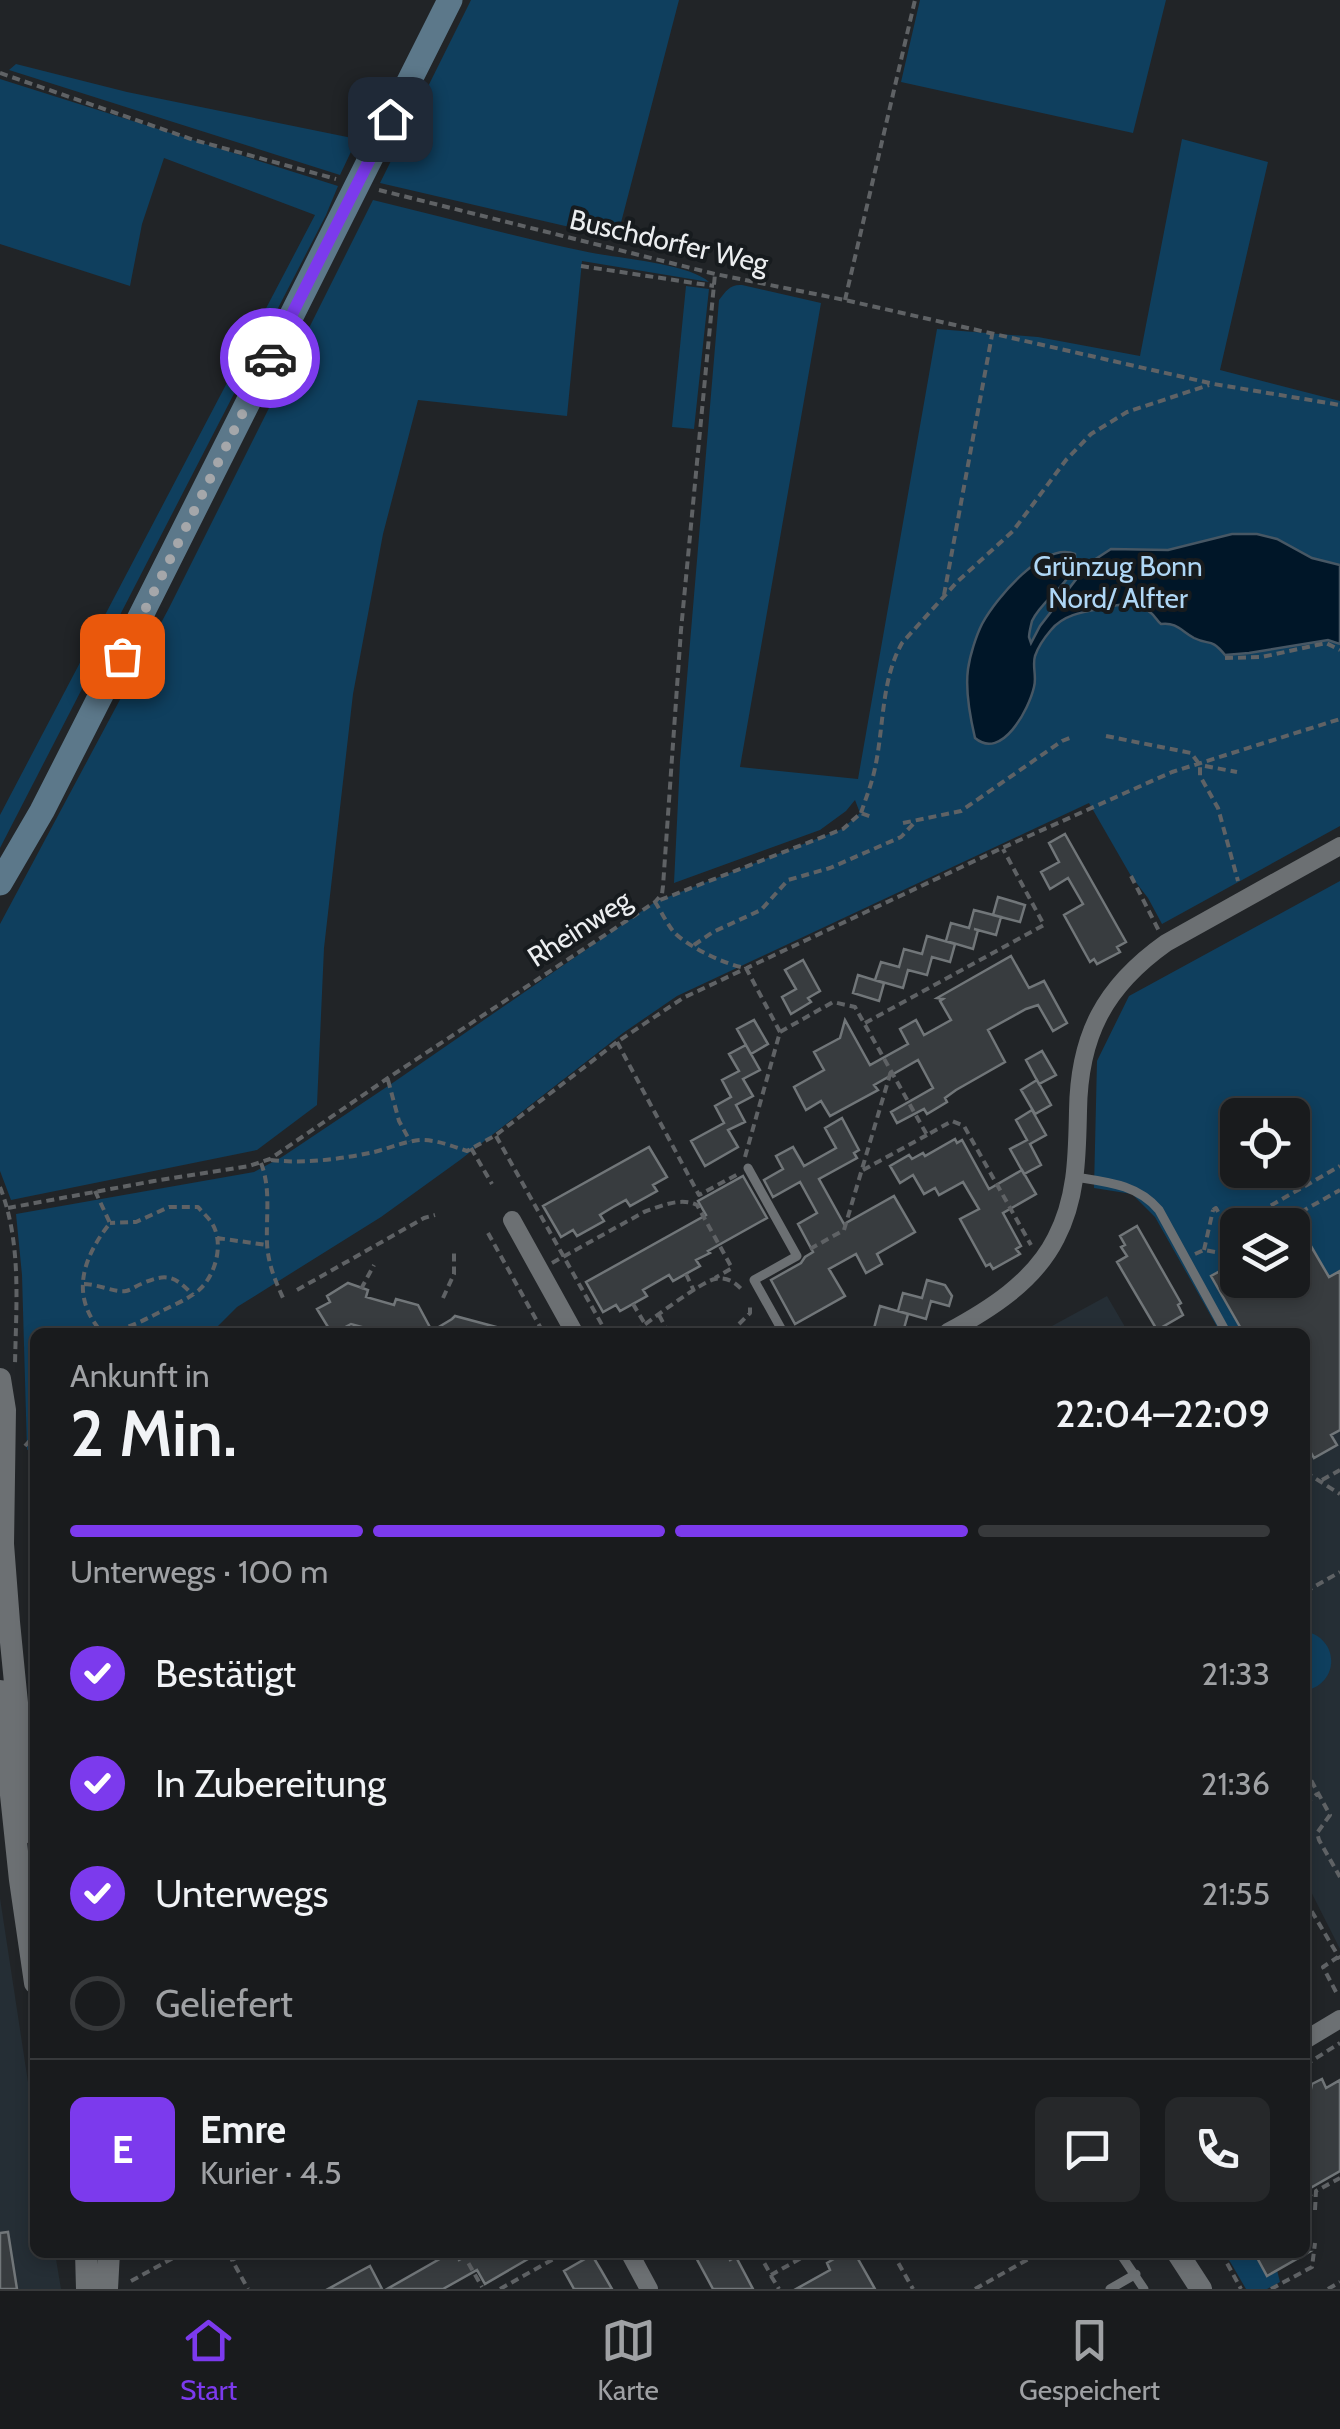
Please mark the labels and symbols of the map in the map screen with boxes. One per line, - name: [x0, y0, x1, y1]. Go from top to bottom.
- pin: [348, 77, 433, 162]
- street label: Buschdorfer Weg: [566, 202, 773, 281]
- courier: [220, 308, 320, 408]
- park label: Grünzug Bonn Nord/ Alfter: [1033, 549, 1203, 615]
- pin: [80, 614, 165, 699]
- street label: Rheinweg: [521, 882, 638, 974]

